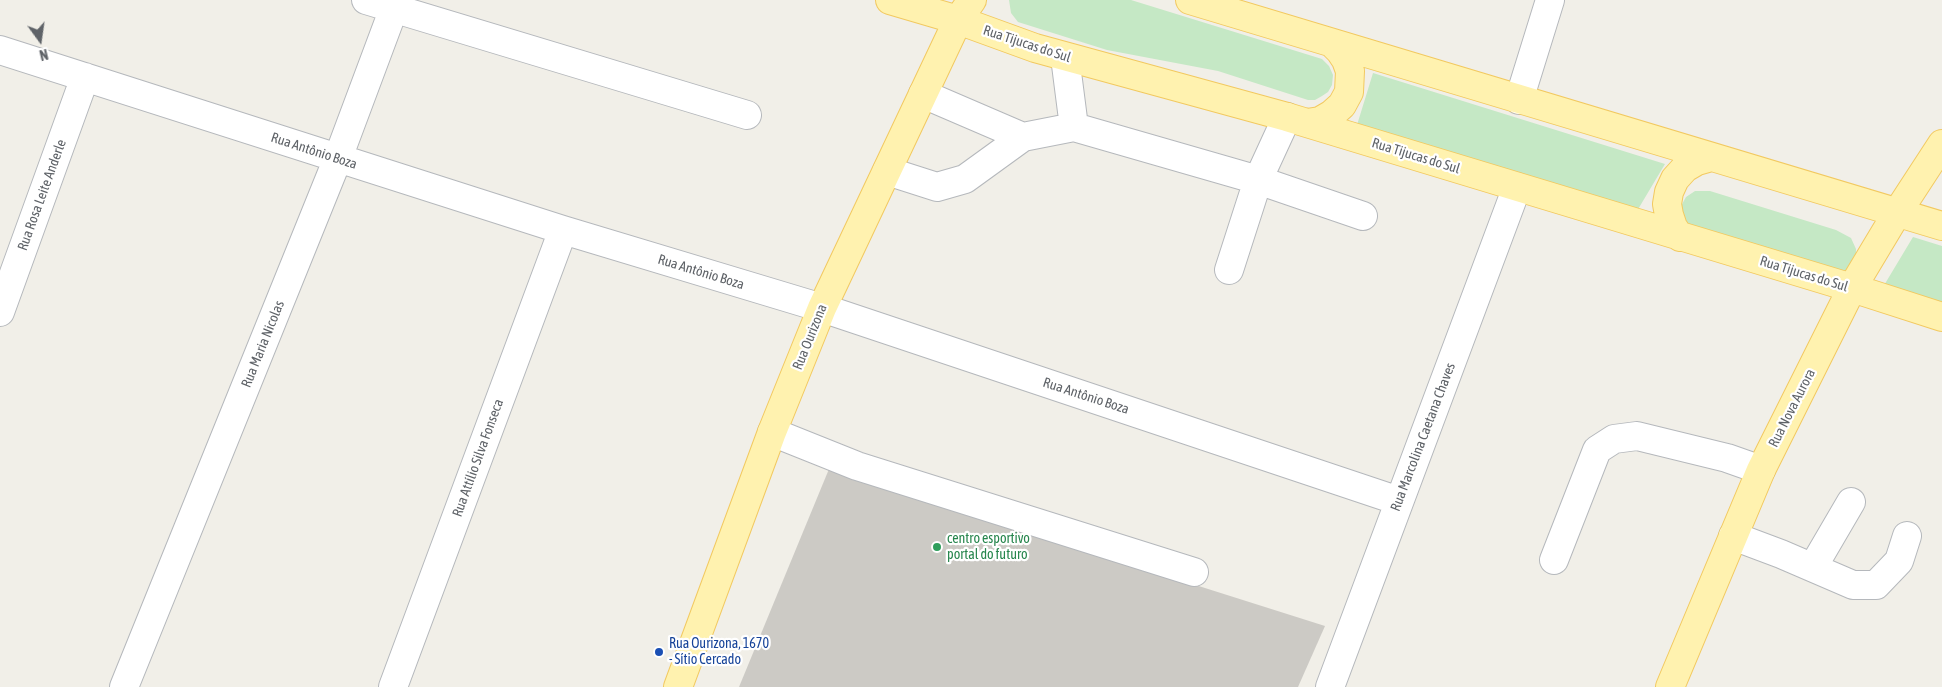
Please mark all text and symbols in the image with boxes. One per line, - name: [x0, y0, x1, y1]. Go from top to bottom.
- north arrow: [15, 15, 65, 65]
- street label: Rua Tijucas do Sul: [981, 22, 1073, 66]
- text: N: [38, 46, 50, 63]
- street label: Rua Antônio Boza: [269, 129, 359, 173]
- street label: Rua Tijucas do Sul: [1370, 135, 1462, 177]
- street label: Rua Rosa Leite Anderle: [14, 137, 70, 253]
- street label: Rua Antônio Boza: [656, 251, 746, 293]
- street label: Rua Tijucas do Sul: [1758, 253, 1850, 295]
- street label: Rua Maria Nicolas: [238, 298, 288, 390]
- street label: Rua Ourizona: [789, 302, 831, 372]
- street label: Rua Marcolina Caetana Chaves: [1387, 360, 1459, 514]
- street label: Rua Nova Aurora: [1765, 366, 1819, 450]
- street label: Rua Antônio Boza: [1041, 374, 1131, 418]
- street label: Rua Attílio Silva Fonseca: [449, 397, 507, 519]
- place label: centro esportivo portal do futuro: [947, 531, 1030, 564]
- marker: centro esportivo portal do futuro: [931, 541, 943, 553]
- place label: Rua Ourizona, 1670 - Sítio Cercado: [669, 636, 769, 669]
- marker: Rua Ourizona, 1670 - Sítio Cercado: [653, 646, 665, 658]

